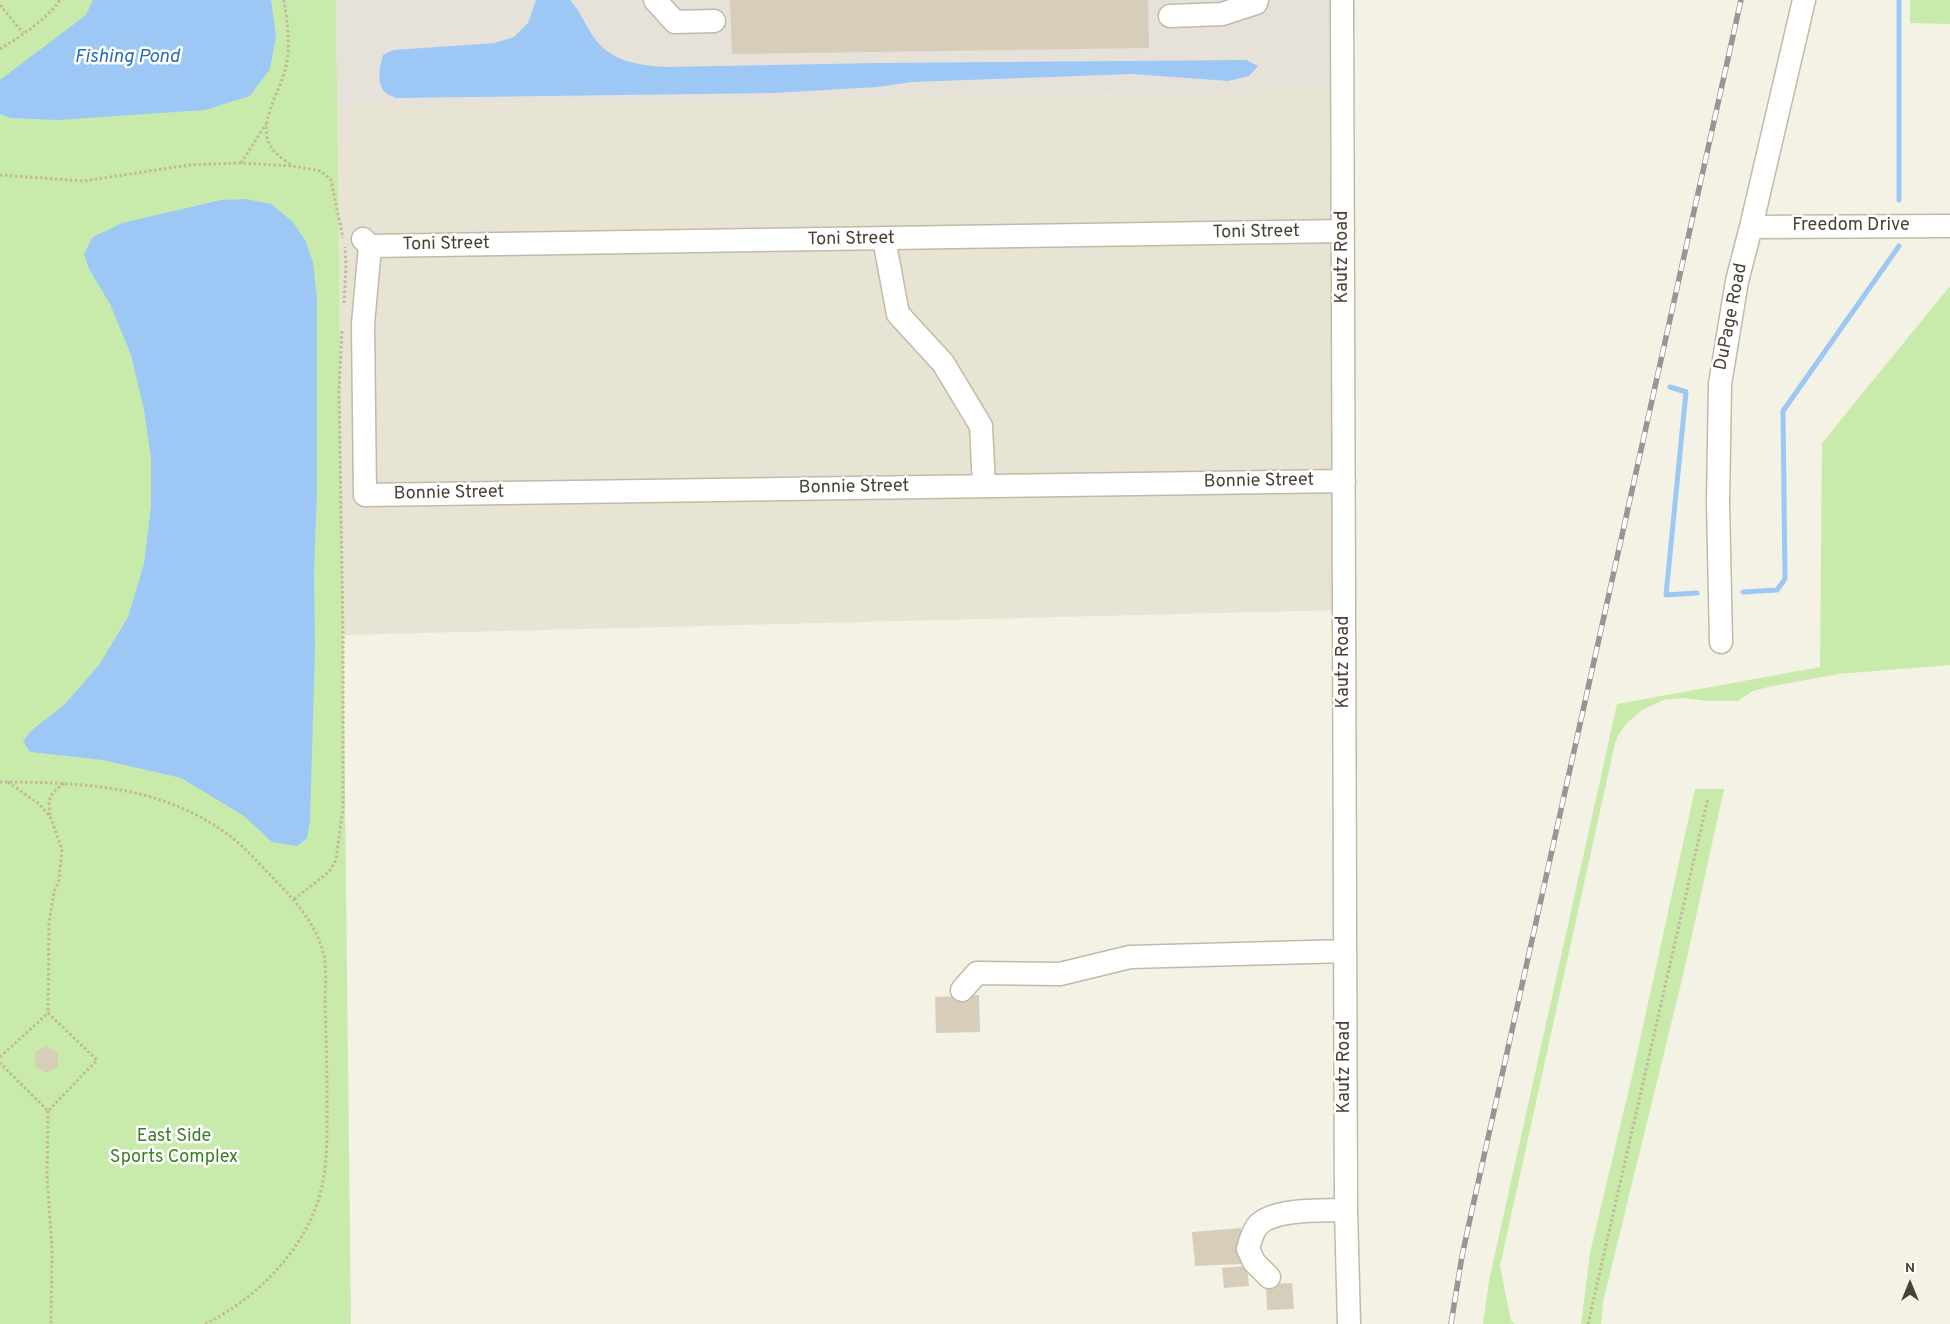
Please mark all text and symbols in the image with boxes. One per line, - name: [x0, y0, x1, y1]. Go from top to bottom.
- water label: Fishing Pond: [74, 47, 180, 69]
- street label: Kautz Road: [1332, 211, 1354, 303]
- street label: Freedom Drive: [1792, 215, 1910, 237]
- street label: Toni Street: [1212, 221, 1300, 245]
- street label: Toni Street: [807, 228, 895, 252]
- street label: Toni Street: [402, 233, 490, 257]
- street label: DuPage Road: [1711, 262, 1753, 372]
- street label: Bonnie Street: [1204, 470, 1314, 494]
- street label: Bonnie Street: [799, 476, 909, 500]
- street label: Bonnie Street: [394, 482, 504, 506]
- street label: Kautz Road: [1333, 616, 1355, 708]
- street label: Kautz Road: [1334, 1021, 1356, 1113]
- park label: East Side Sports Complex: [110, 1126, 238, 1168]
- north arrow: [1885, 1259, 1935, 1309]
- text: N: [1905, 1260, 1915, 1277]

